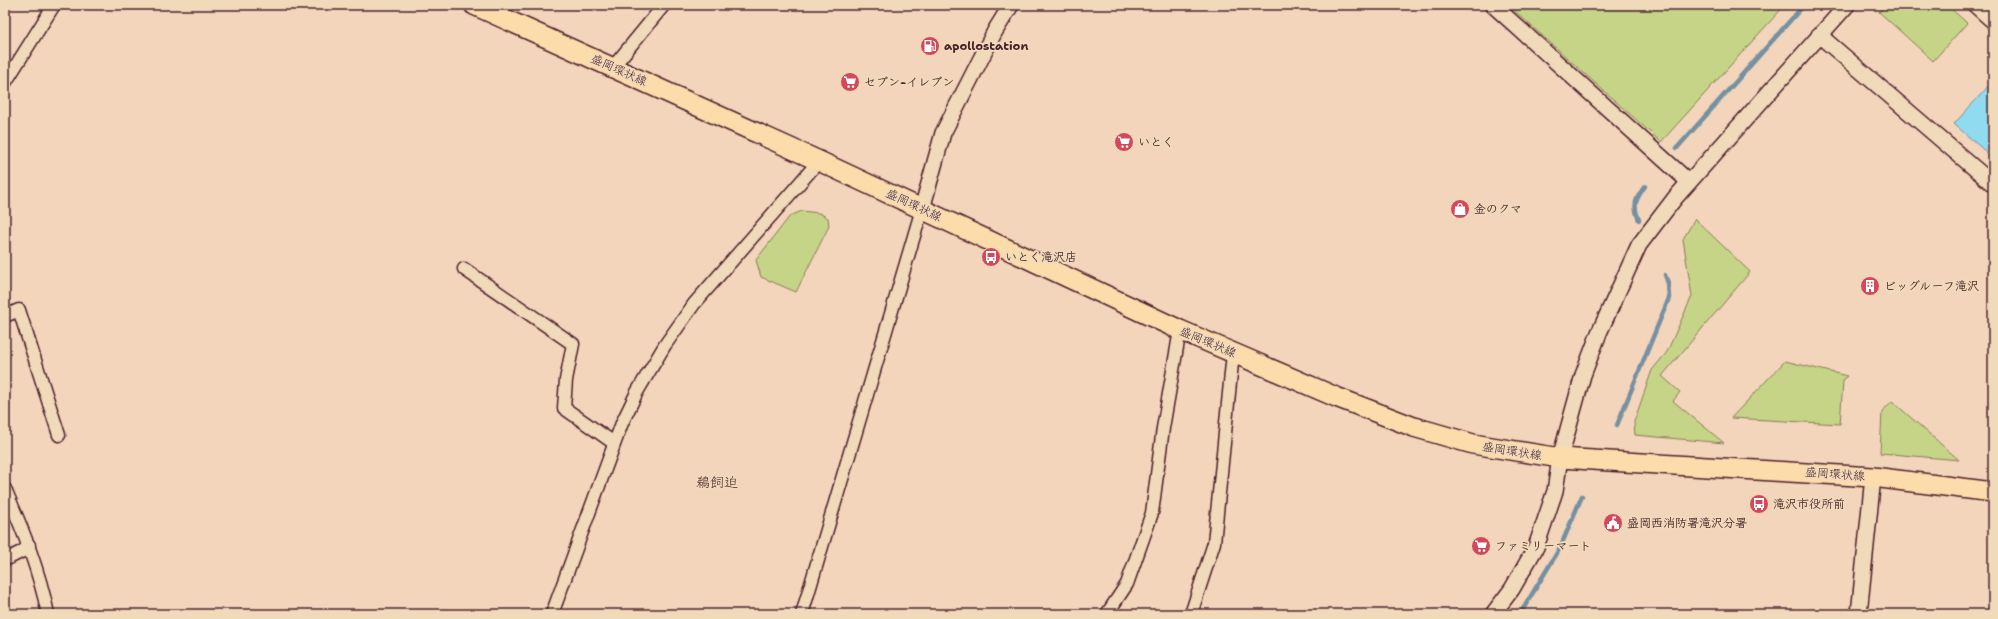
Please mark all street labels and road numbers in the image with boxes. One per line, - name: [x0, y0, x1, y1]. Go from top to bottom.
- street label: 盛岡環状線: [588, 50, 650, 90]
- street label: 盛岡環状線: [883, 185, 945, 225]
- street label: 盛岡環状線: [1177, 323, 1239, 361]
- street label: 盛岡環状線: [1481, 438, 1543, 464]
- street label: 盛岡環状線: [1805, 464, 1865, 484]

